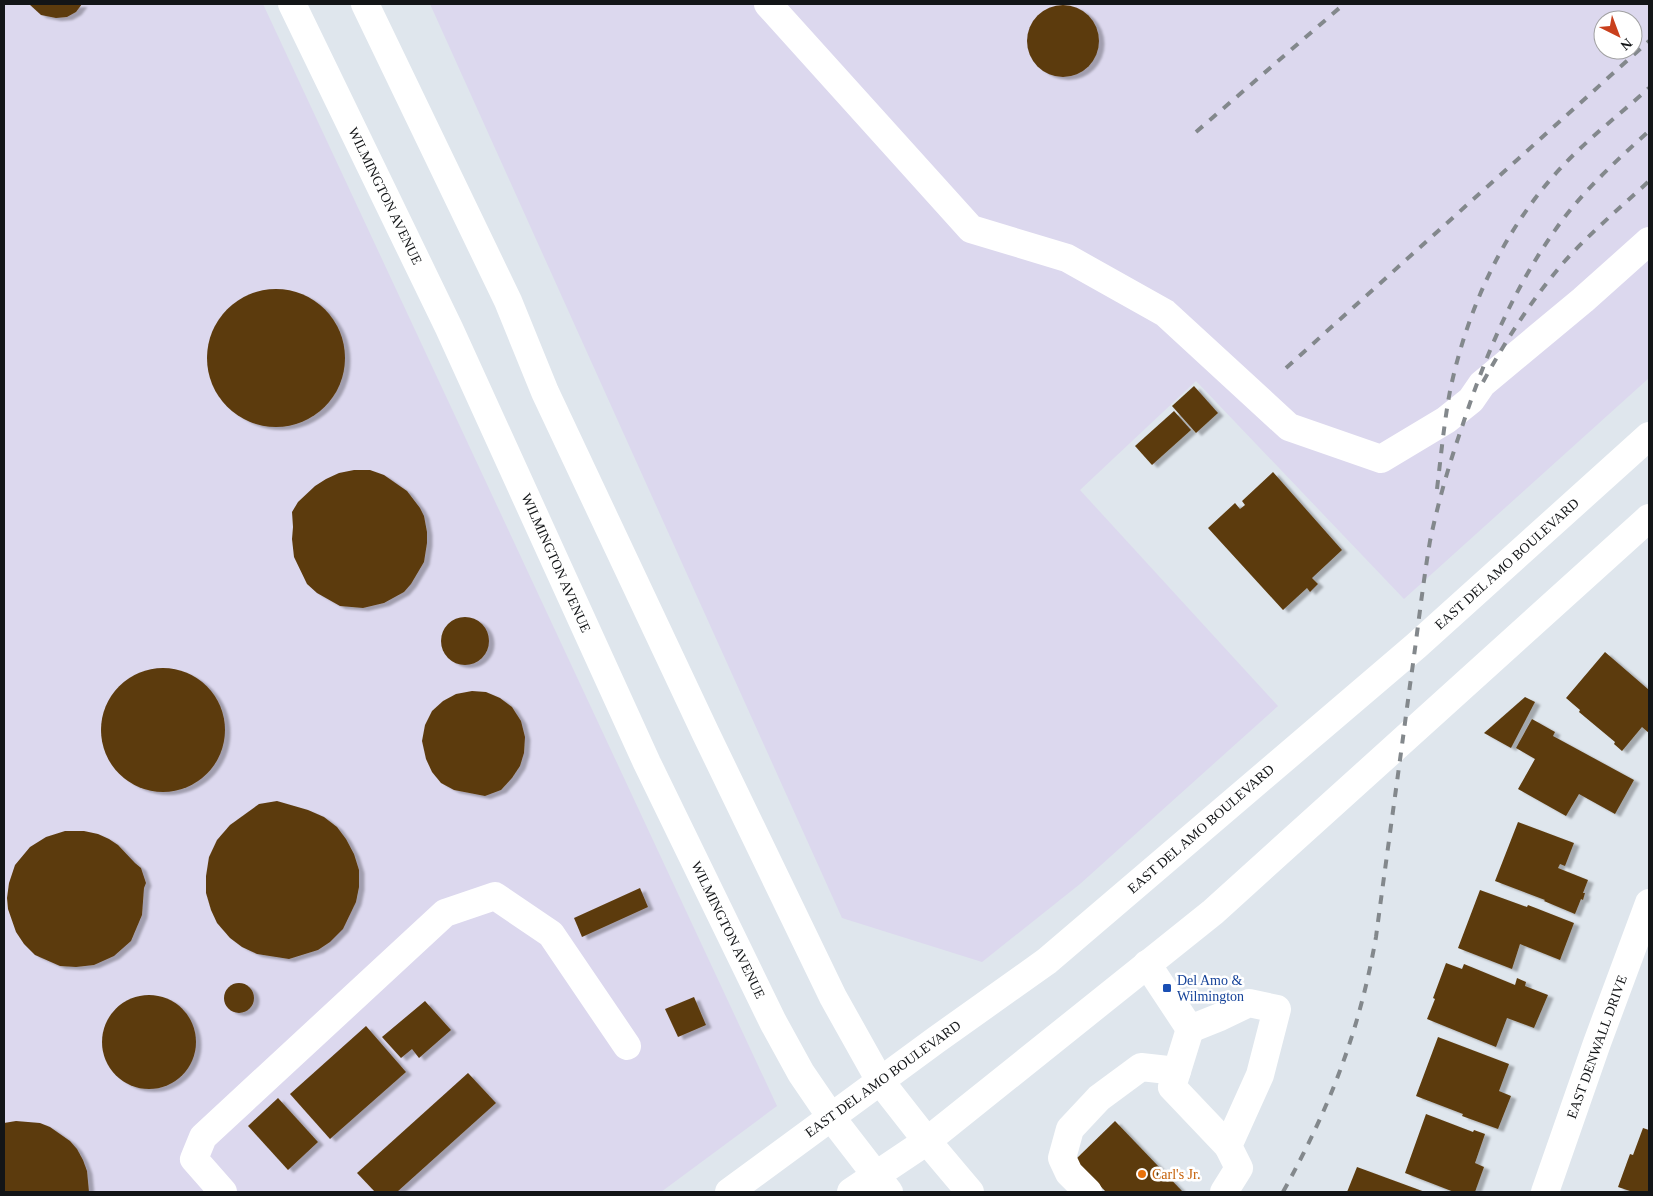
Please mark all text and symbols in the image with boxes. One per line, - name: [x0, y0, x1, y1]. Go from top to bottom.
- north arrow: [1593, 10, 1643, 60]
- text: N: [1618, 35, 1635, 53]
- street label: WILMINGTON AVENUE: [345, 125, 425, 267]
- street label: WILMINGTON AVENUE: [518, 491, 594, 635]
- street label: EAST DEL AMO BOULEVARD: [1432, 495, 1582, 633]
- street label: EAST DEL AMO BOULEVARD: [1125, 762, 1277, 896]
- street label: WILMINGTON AVENUE: [688, 859, 768, 1001]
- place label: Del Amo & Wilmington: [1177, 973, 1244, 1004]
- street label: EAST DENWALL DRIVE: [1564, 973, 1630, 1121]
- marker: Del Amo & Wilmington: [1161, 982, 1173, 994]
- street label: EAST DEL AMO BOULEVARD: [802, 1018, 964, 1140]
- place label: Carl's Jr.: [1152, 1167, 1200, 1182]
- marker: Carl's Jr.: [1136, 1168, 1148, 1180]

